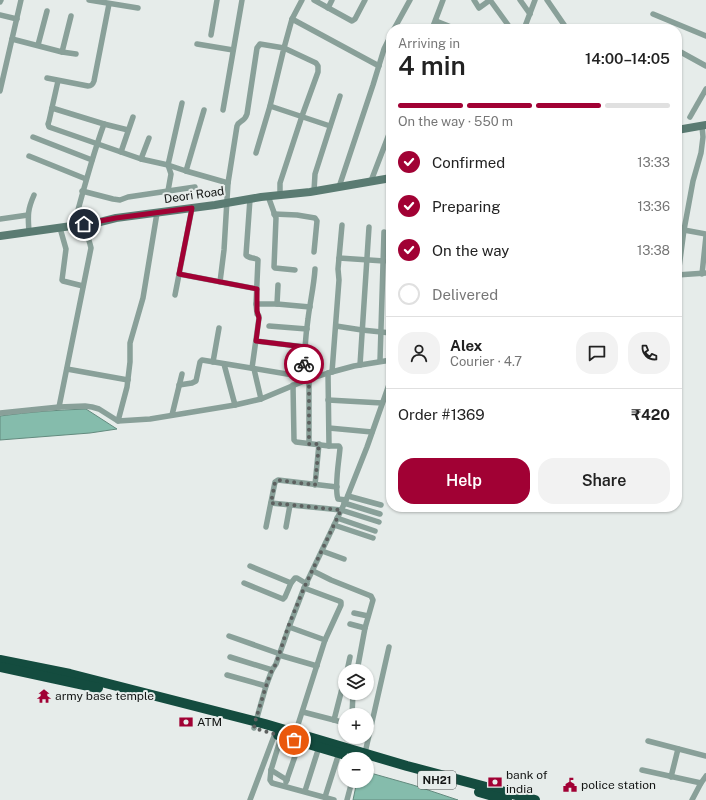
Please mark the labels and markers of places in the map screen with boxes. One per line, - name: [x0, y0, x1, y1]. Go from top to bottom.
- pin: [67, 207, 101, 241]
- temple icon: army base temple: [36, 688, 52, 704]
- place label: army base temple: [55, 689, 154, 703]
- bank icon: ATM: [178, 714, 194, 730]
- place label: ATM: [197, 715, 222, 729]
- pin: [277, 723, 311, 757]
- place label: bank of india: [506, 768, 548, 796]
- bank icon: bank of india: [487, 774, 503, 790]
- public building icon: police station: [562, 777, 578, 793]
- place label: police station: [581, 778, 656, 792]

